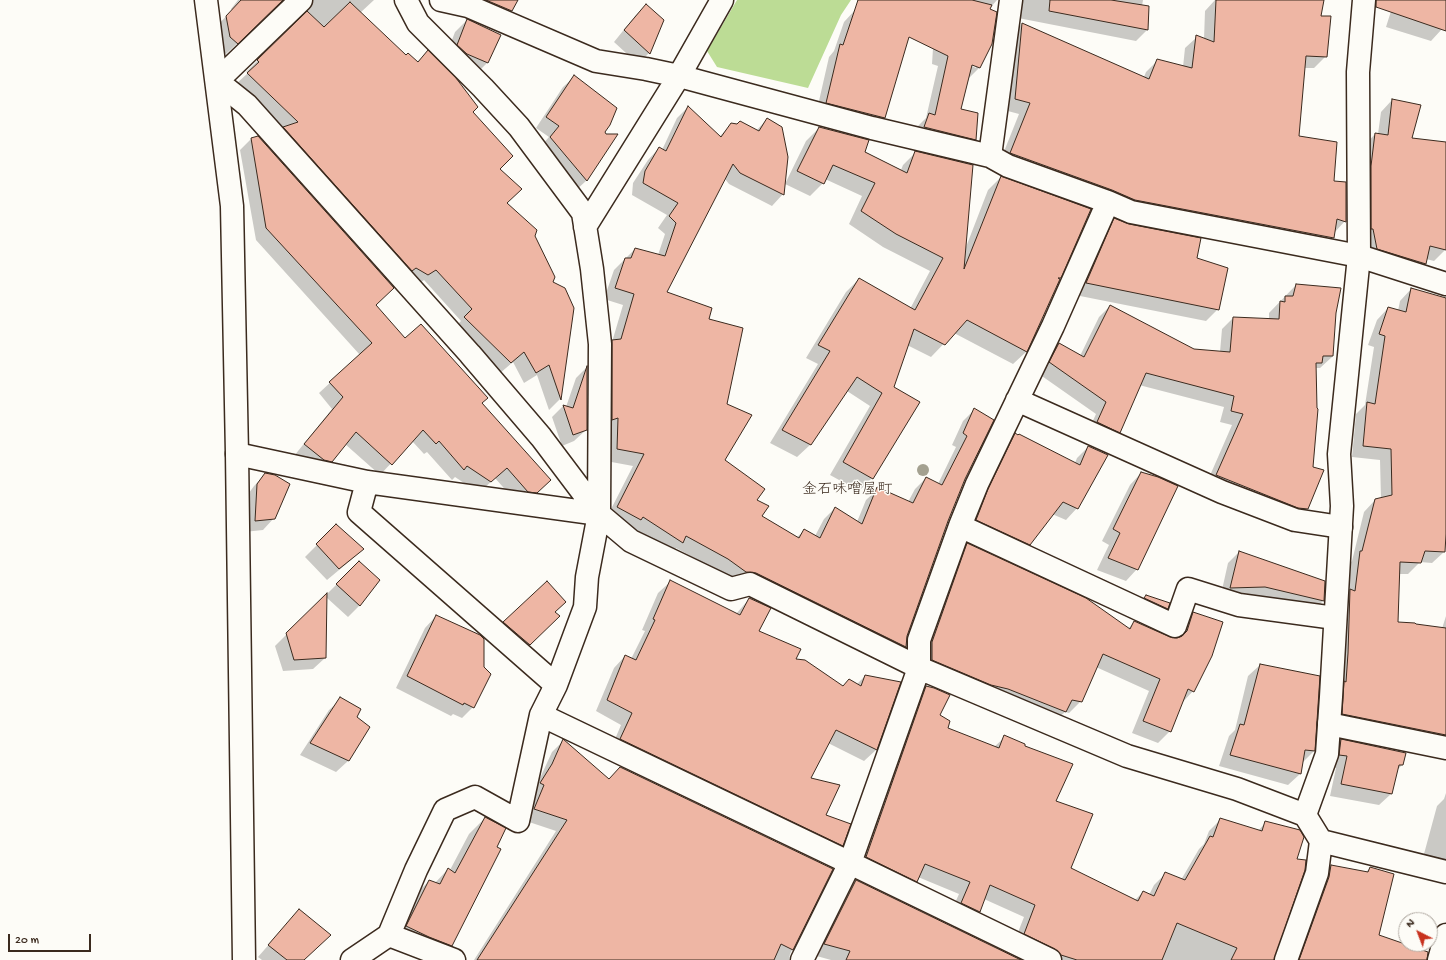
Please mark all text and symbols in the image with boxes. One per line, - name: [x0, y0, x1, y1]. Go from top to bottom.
- district label: 金石味噌屋町: [802, 482, 892, 500]
- north arrow: [1398, 912, 1438, 952]
- text: N: [1404, 917, 1417, 931]
- scale bar: [10, 926, 93, 952]
- text: 20 m: [15, 934, 39, 948]

